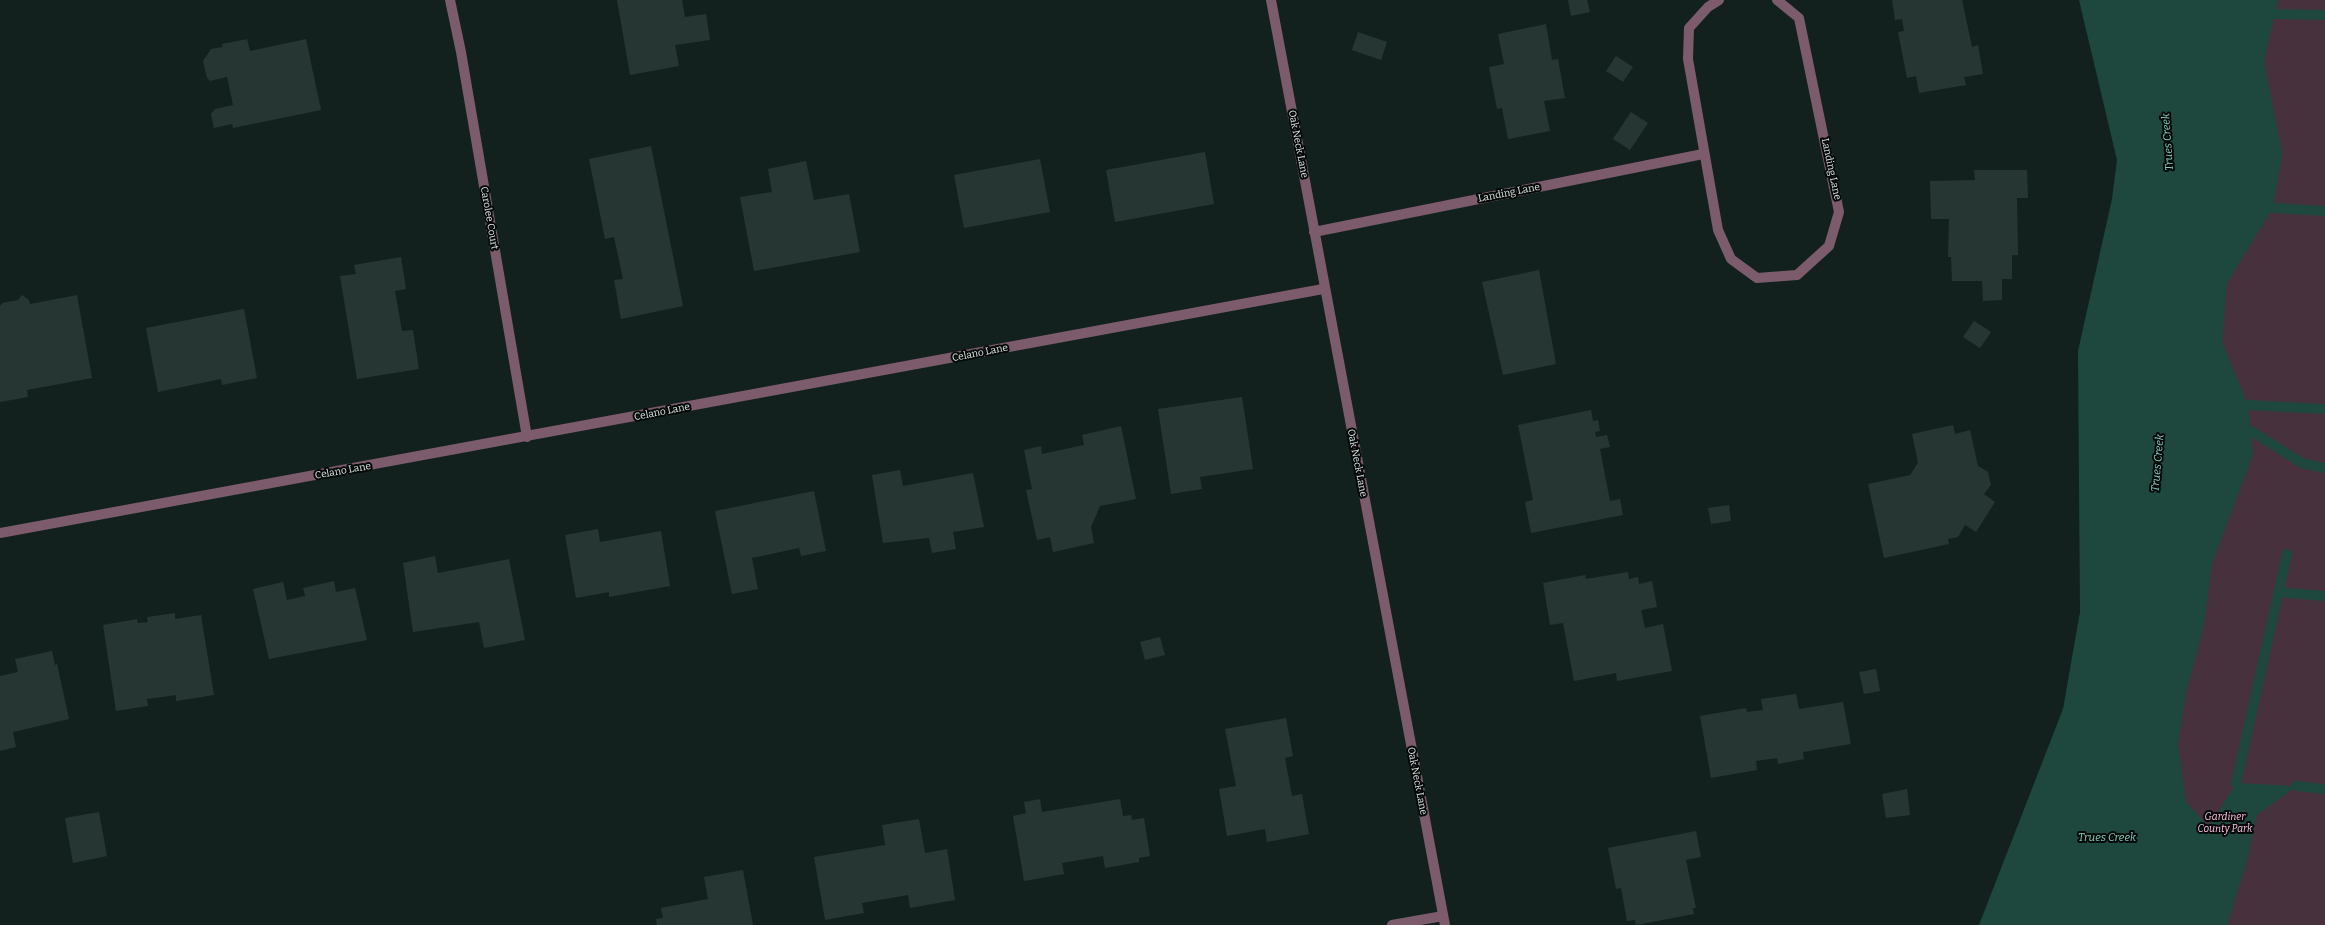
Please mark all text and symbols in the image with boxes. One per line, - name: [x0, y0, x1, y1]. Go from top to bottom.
- street label: Oak Neck Lane: [1286, 109, 1310, 179]
- water label: Trues Creek: [2159, 113, 2177, 171]
- street label: Landing Lane: [1819, 137, 1843, 201]
- street label: Landing Lane: [1477, 181, 1541, 205]
- street label: Carolee Court: [478, 186, 500, 250]
- street label: Celano Lane: [951, 342, 1009, 364]
- street label: Celano Lane: [633, 401, 691, 423]
- street label: Oak Neck Lane: [1345, 428, 1369, 498]
- water label: Trues Creek: [2149, 434, 2167, 492]
- street label: Celano Lane: [314, 460, 372, 482]
- street label: Oak Neck Lane: [1405, 746, 1429, 816]
- park label: Gardiner County Park: [2198, 811, 2252, 834]
- water label: Trues Creek: [2078, 831, 2136, 845]

